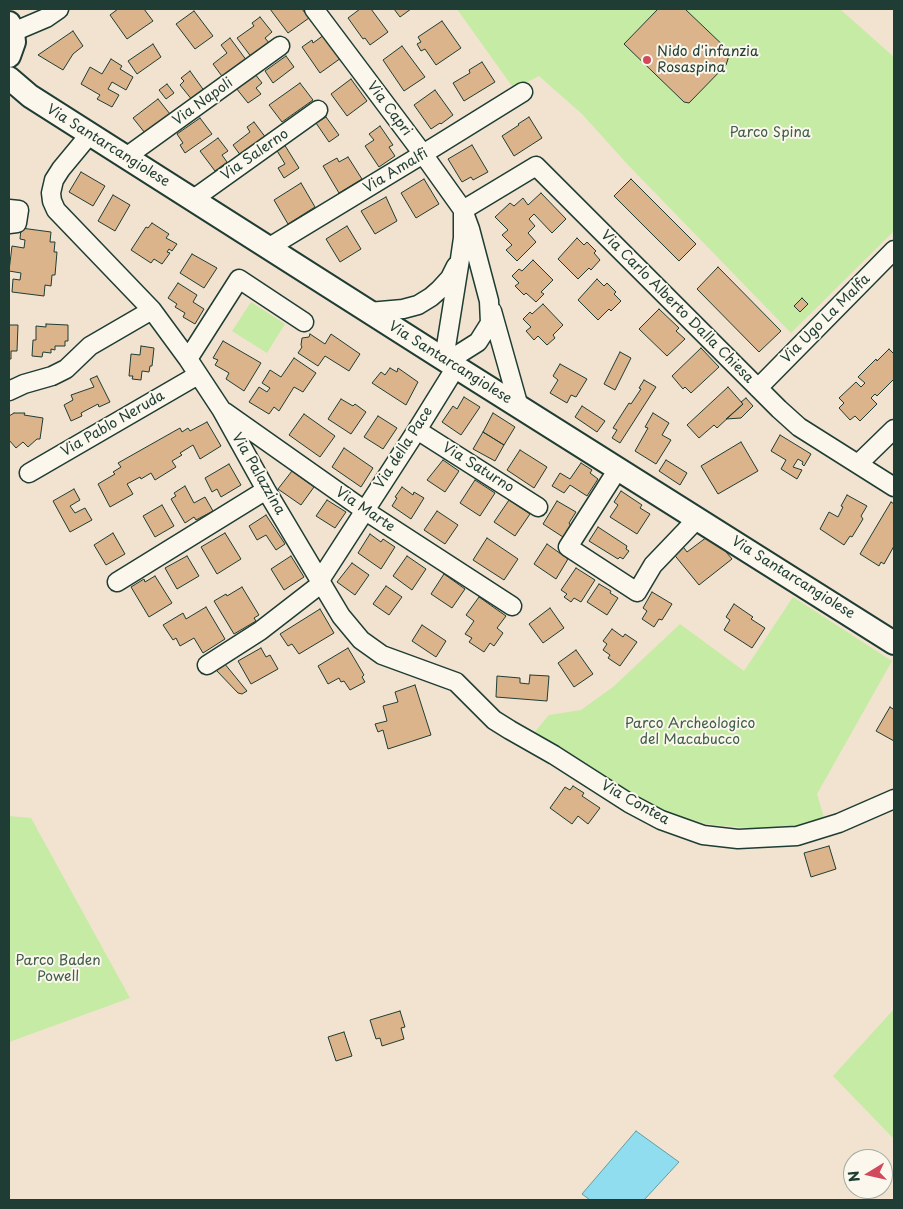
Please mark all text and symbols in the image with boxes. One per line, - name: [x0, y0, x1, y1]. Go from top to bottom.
- place label: Nido d'infanzia Rosaspina: [657, 44, 759, 76]
- marker: Nido d'infanzia Rosaspina: [641, 54, 653, 66]
- street label: Via Napoli: [170, 75, 236, 129]
- street label: Via Capri: [363, 78, 415, 140]
- street label: Via Santarcangiolese: [43, 101, 173, 191]
- park label: Parco Spina: [729, 125, 811, 141]
- street label: Via Salerno: [218, 126, 292, 184]
- street label: Via Amalfi: [361, 145, 431, 197]
- street label: Via Carlo Alberto Dalla Chiesa: [597, 227, 757, 387]
- street label: Via Ugo La Malfa: [778, 271, 874, 367]
- street label: Via Santarcangiolese: [385, 318, 515, 408]
- street label: Via Pablo Neruda: [58, 388, 168, 460]
- street label: Via della Pace: [371, 404, 437, 492]
- street label: Via Palazzina: [228, 430, 288, 518]
- street label: Via Saturno: [439, 439, 517, 497]
- street label: Via Marte: [332, 484, 398, 536]
- street label: Via Santarcangiolese: [728, 533, 858, 623]
- park label: Parco Archeologico del Macabucco: [625, 716, 755, 749]
- street label: Via Contea: [598, 777, 672, 829]
- park label: Parco Baden Powell: [15, 953, 101, 986]
- north arrow: [843, 1149, 893, 1199]
- text: N: [842, 1169, 865, 1183]

